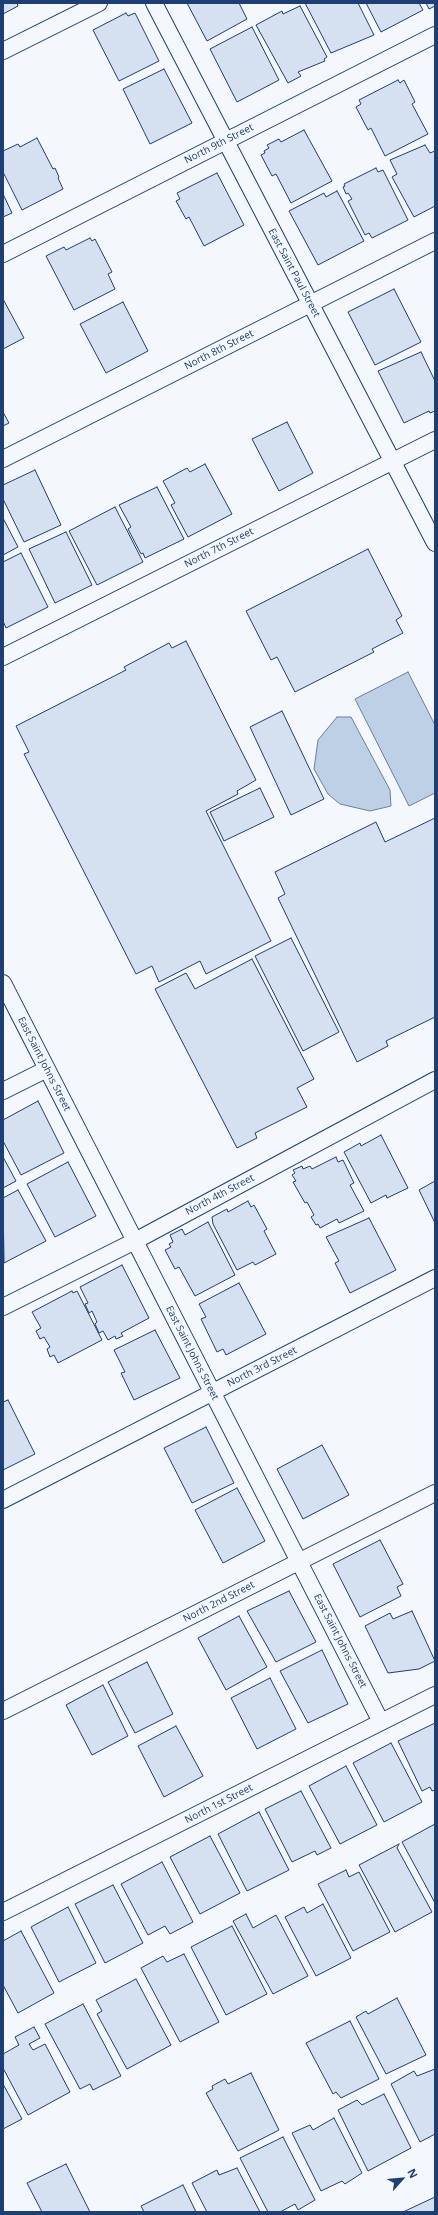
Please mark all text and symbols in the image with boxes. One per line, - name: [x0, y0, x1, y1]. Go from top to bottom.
- street label: North 9th Street: [182, 121, 256, 167]
- street label: East Saint Paul Street: [266, 227, 322, 319]
- street label: North 8th Street: [182, 327, 256, 373]
- street label: North 7th Street: [182, 525, 256, 571]
- street label: East Saint Johns Street: [15, 1015, 73, 1113]
- street label: North 4th Street: [184, 1172, 256, 1218]
- street label: East Saint Johns Street: [163, 1304, 221, 1402]
- street label: North 3rd Street: [225, 1344, 299, 1390]
- street label: North 2nd Street: [181, 1579, 257, 1625]
- street label: East Saint Johns Street: [311, 1592, 369, 1690]
- street label: North 1st Street: [183, 1782, 255, 1826]
- north arrow: [382, 2159, 422, 2199]
- text: N: [404, 2166, 422, 2181]

